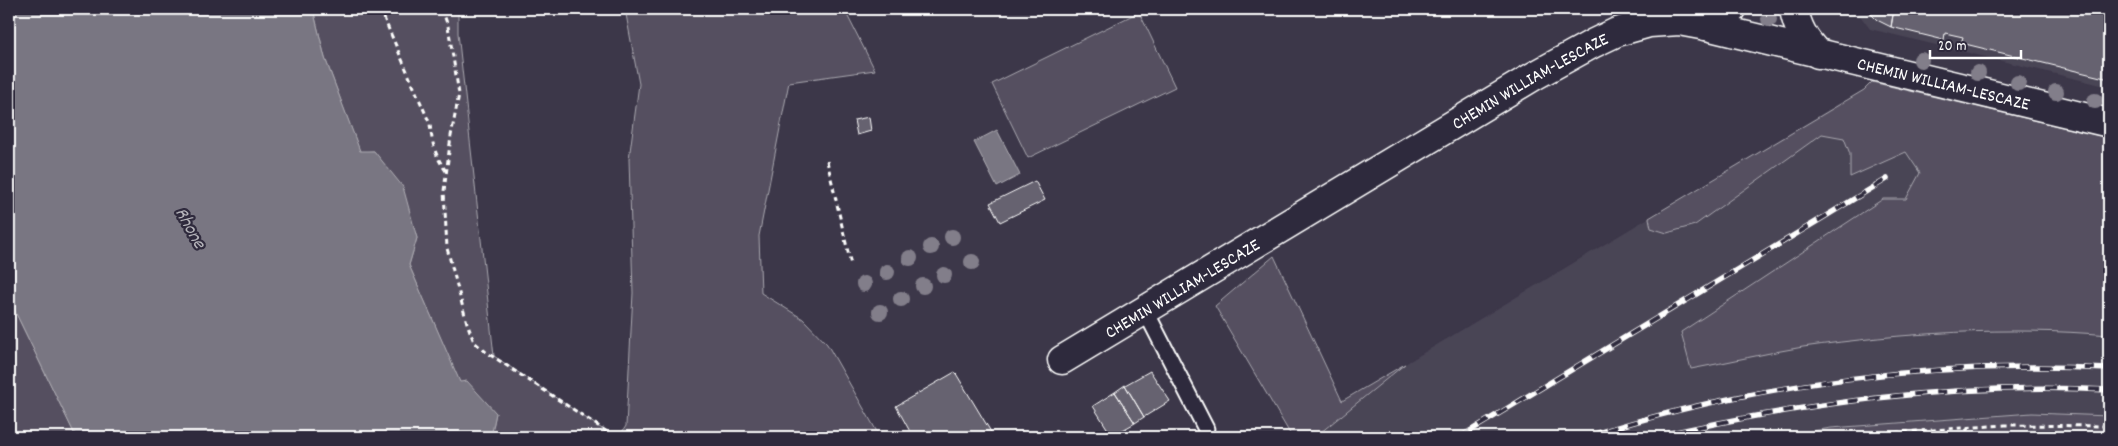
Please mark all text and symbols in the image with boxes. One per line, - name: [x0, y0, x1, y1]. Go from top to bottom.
- street label: CHEMIN WILLIAM-LESCAZE: [1448, 28, 1613, 137]
- scale bar: [1930, 28, 2022, 60]
- text: 20 m: [1938, 36, 1966, 58]
- street label: CHEMIN WILLIAM-LESCAZE: [1854, 53, 2032, 118]
- water label: Rhone: [167, 203, 212, 256]
- street label: CHEMIN WILLIAM-LESCAZE: [1101, 234, 1265, 346]

